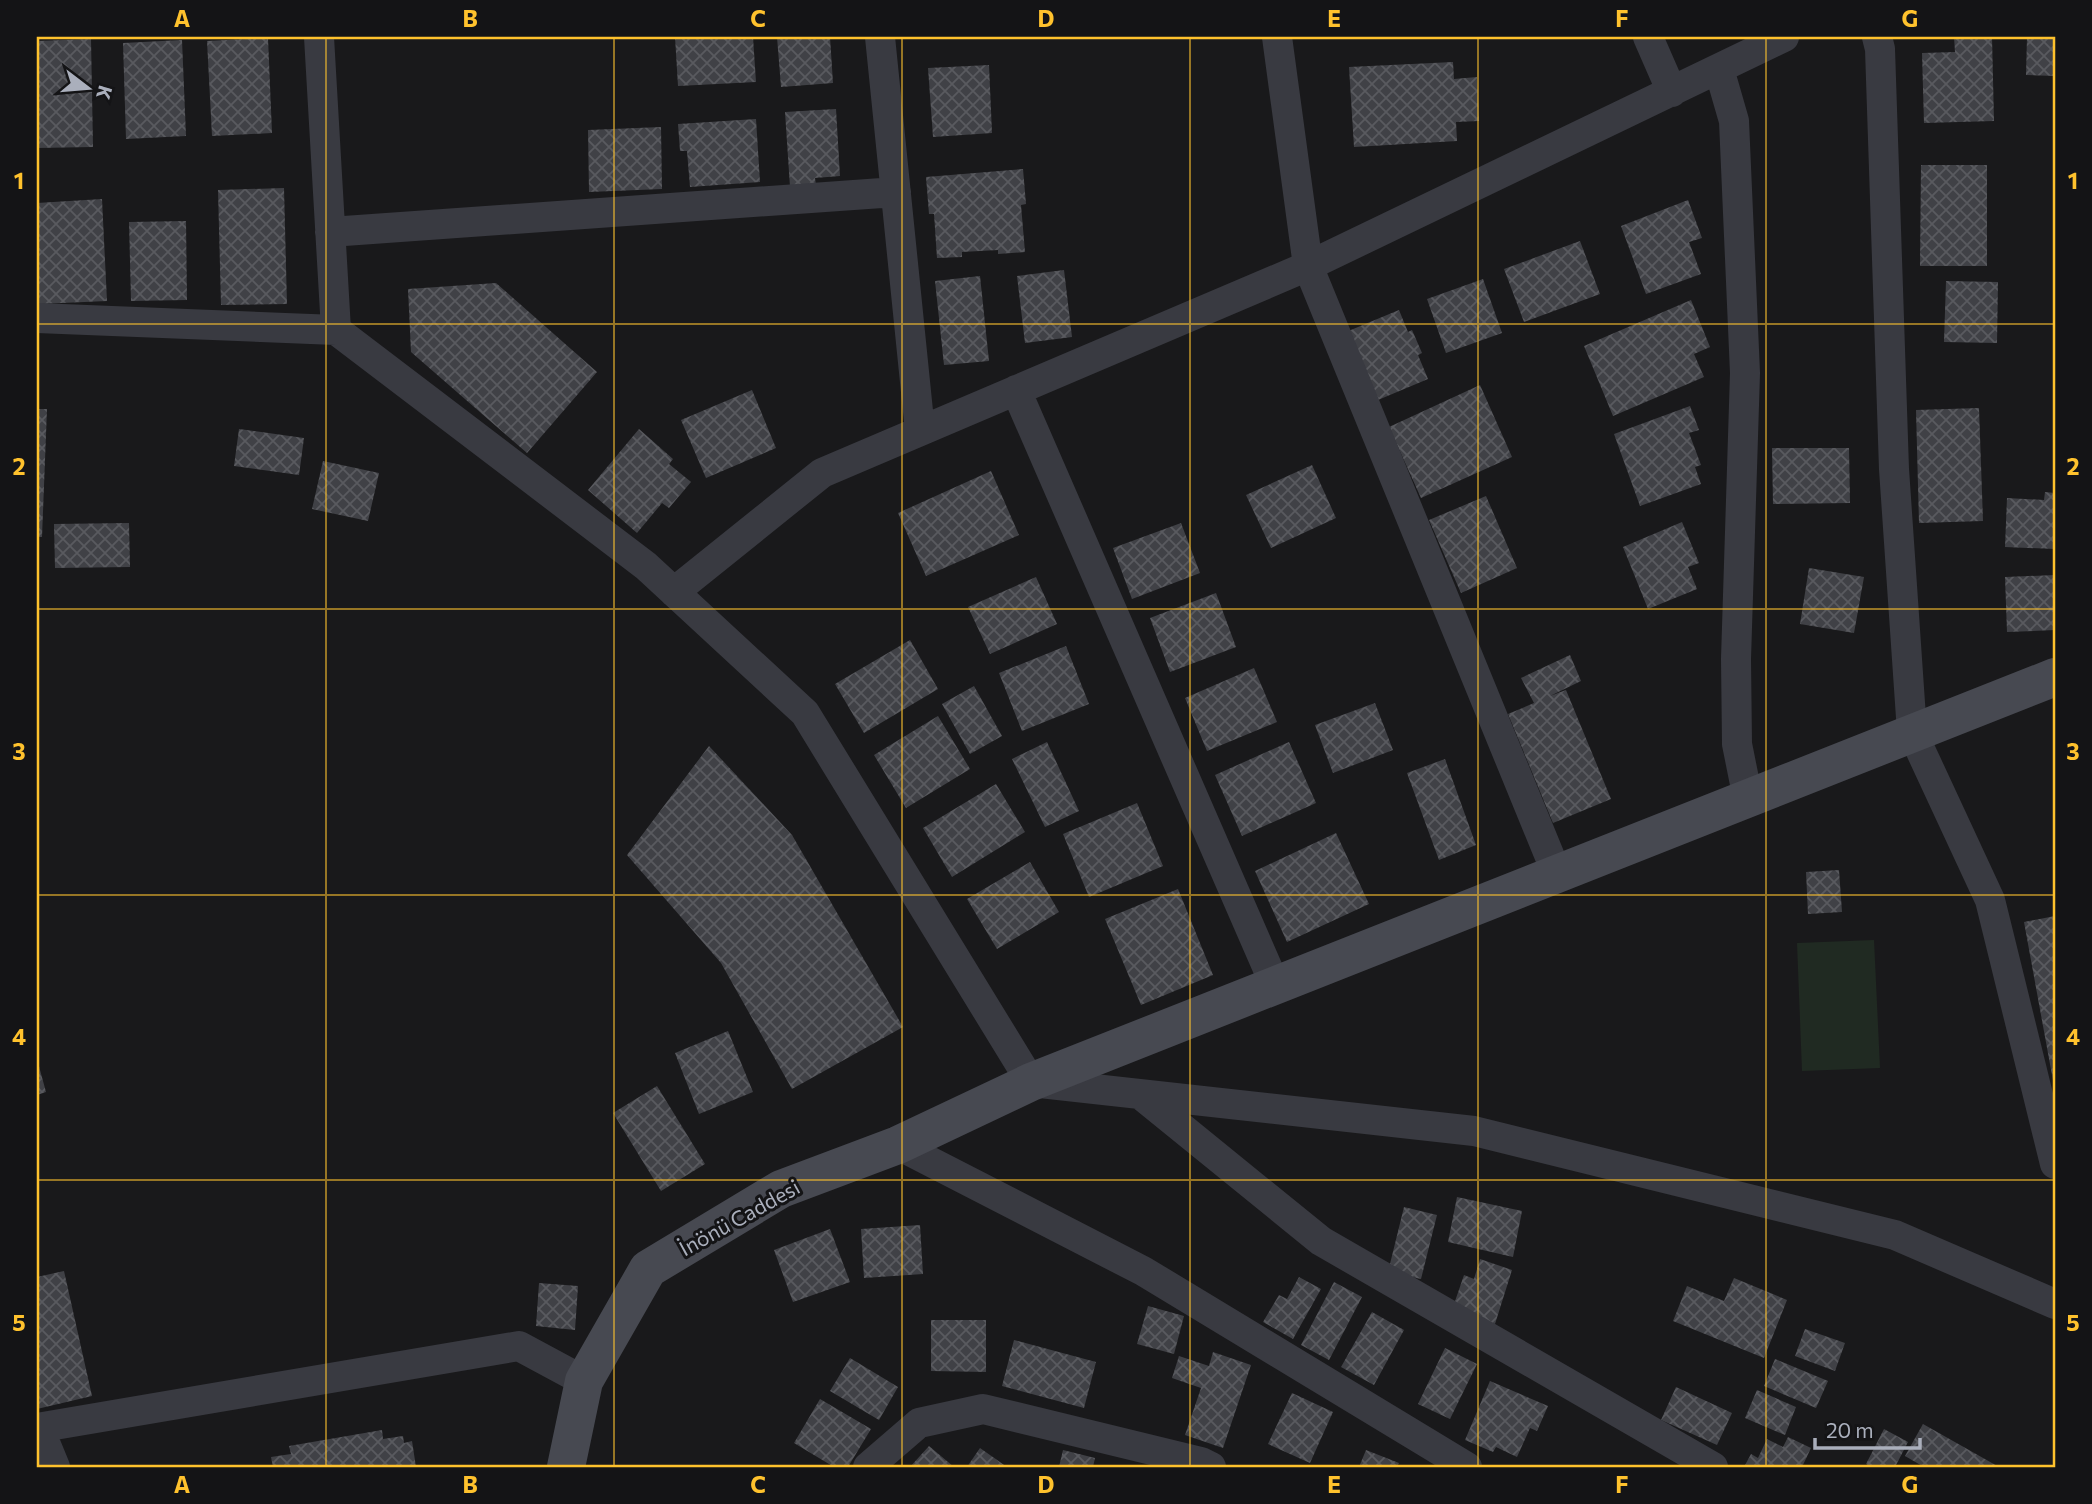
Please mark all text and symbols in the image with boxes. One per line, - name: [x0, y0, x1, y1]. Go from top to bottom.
- text: A: [174, 4, 191, 32]
- text: B: [462, 4, 478, 32]
- text: C: [750, 4, 766, 32]
- text: D: [1038, 4, 1055, 32]
- text: E: [1327, 4, 1341, 32]
- text: F: [1615, 4, 1629, 32]
- text: G: [1902, 4, 1918, 32]
- north arrow: [52, 52, 122, 122]
- text: K: [92, 83, 118, 102]
- text: 1: [14, 166, 24, 194]
- text: 1: [2068, 166, 2078, 194]
- text: 2: [12, 452, 26, 480]
- text: 2: [2066, 452, 2080, 480]
- text: 3: [12, 737, 26, 765]
- text: 3: [2066, 737, 2080, 765]
- text: 4: [12, 1022, 26, 1050]
- text: 4: [2066, 1022, 2080, 1050]
- street label: İnönü Caddesi: [674, 1174, 804, 1260]
- text: 5: [12, 1308, 26, 1336]
- text: 5: [2066, 1308, 2080, 1336]
- scale bar: [1815, 1406, 1920, 1450]
- text: 20 m: [1826, 1417, 1874, 1442]
- text: A: [174, 1470, 191, 1498]
- text: B: [462, 1470, 478, 1498]
- text: C: [750, 1470, 766, 1498]
- text: D: [1038, 1470, 1055, 1498]
- text: E: [1327, 1470, 1341, 1498]
- text: F: [1615, 1470, 1629, 1498]
- text: G: [1902, 1470, 1918, 1498]

